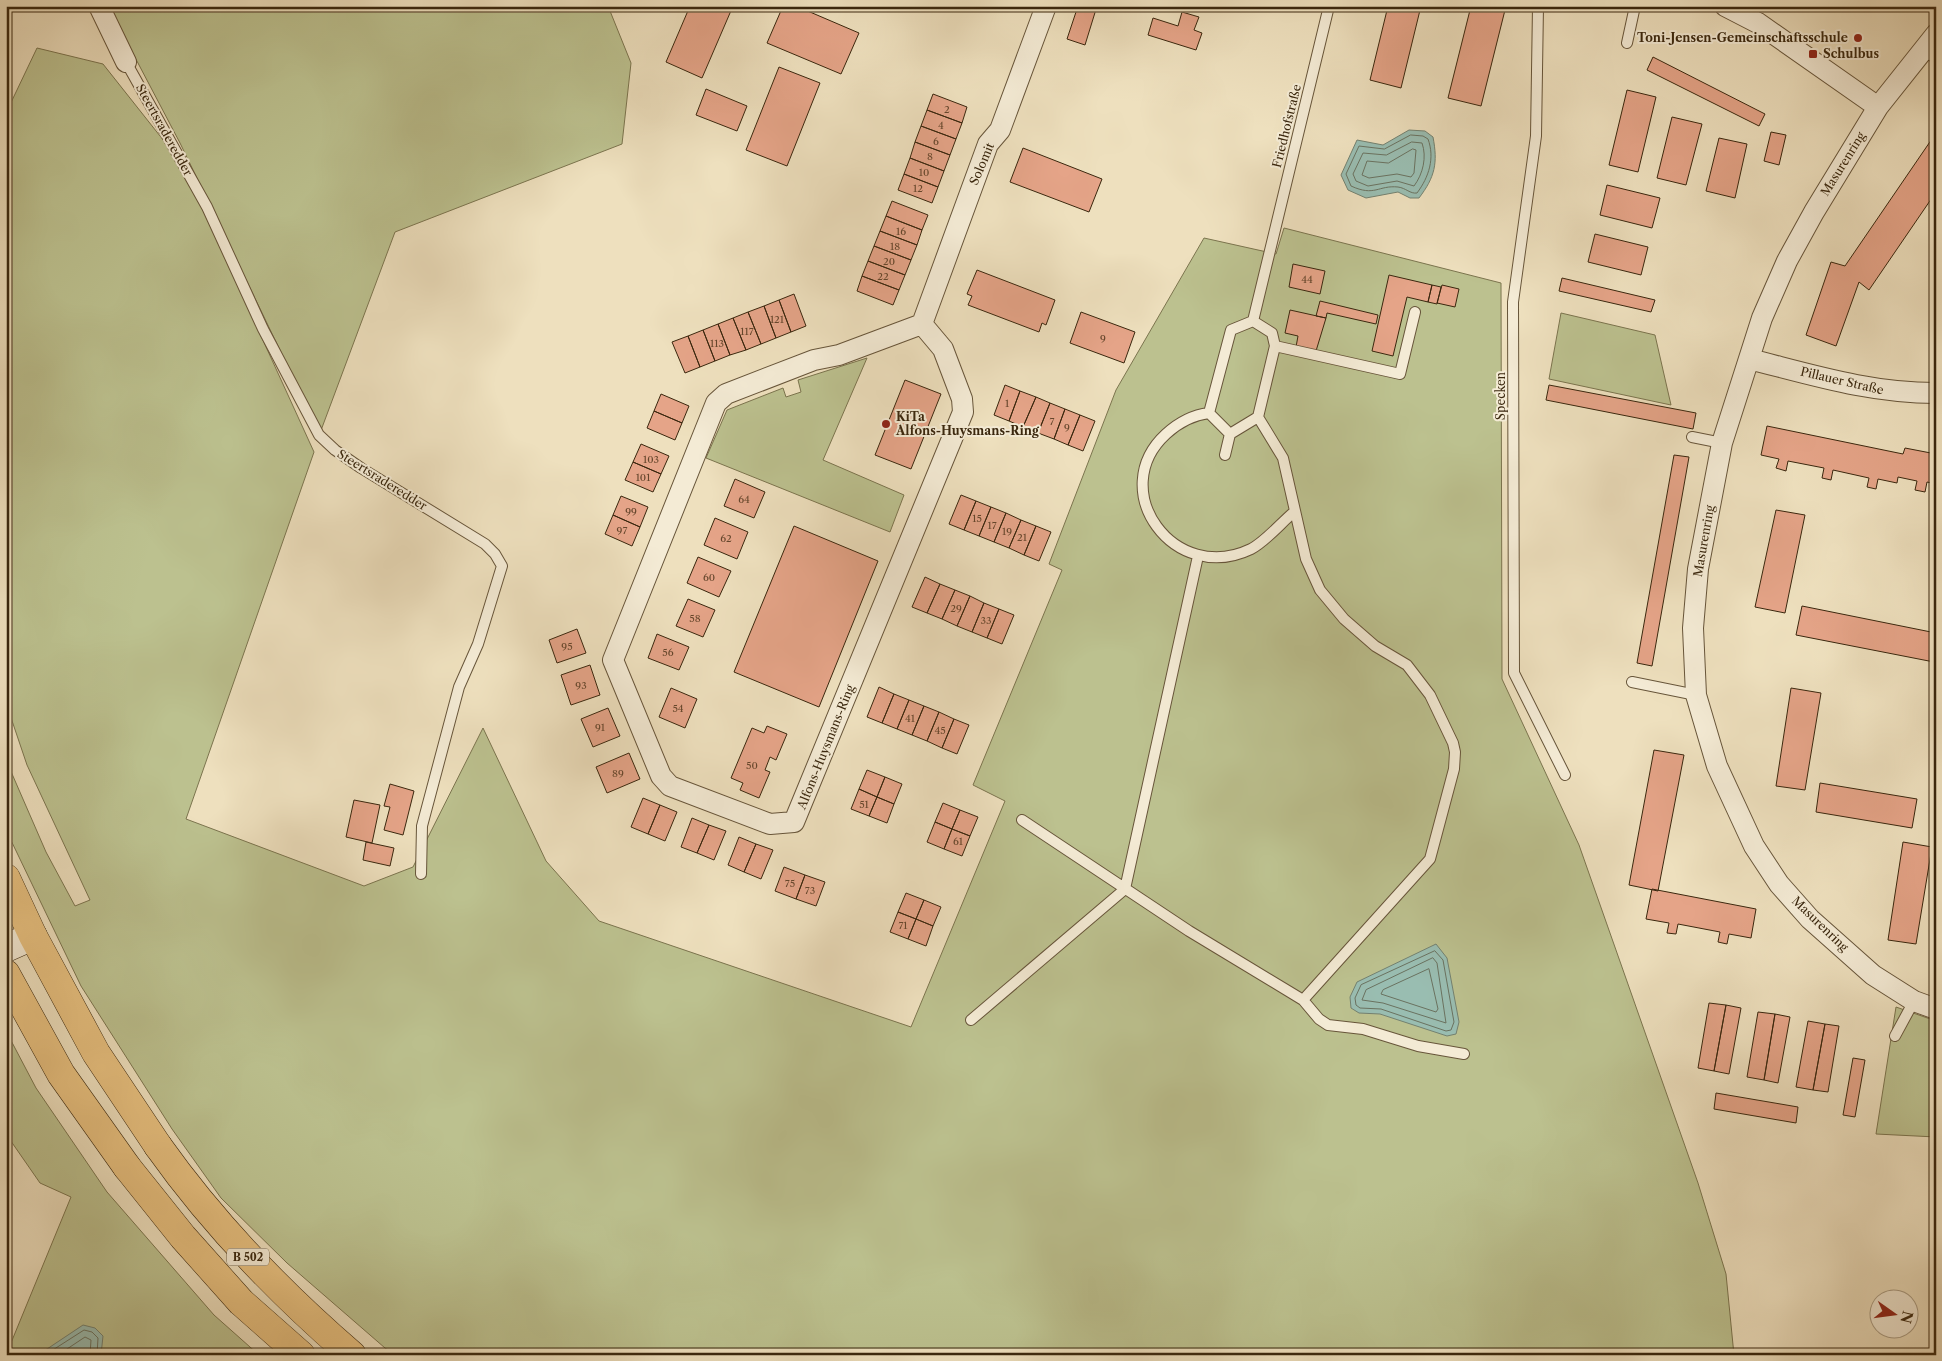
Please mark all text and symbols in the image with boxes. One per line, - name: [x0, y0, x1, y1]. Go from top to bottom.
- place label: Toni-Jensen-Gemeinschaftsschule: [1637, 30, 1848, 45]
- marker: Toni-Jensen-Gemeinschaftsschule: [1852, 32, 1864, 44]
- place label: Schulbus: [1823, 46, 1879, 61]
- marker: Schulbus: [1807, 48, 1819, 60]
- street label: Steertsraderedder: [133, 81, 196, 178]
- street label: Friedhofstraße: [1269, 82, 1304, 169]
- house number: 2: [944, 103, 950, 116]
- house number: 4: [938, 119, 944, 132]
- street label: Masurenring: [1817, 128, 1869, 199]
- house number: 6: [933, 135, 939, 148]
- street label: Solomit: [966, 140, 997, 187]
- house number: 8: [927, 150, 933, 163]
- house number: 10: [919, 166, 929, 179]
- house number: 12: [913, 182, 923, 195]
- house number: 16: [896, 225, 906, 238]
- house number: 18: [890, 240, 900, 253]
- house number: 20: [883, 255, 895, 268]
- house number: 22: [877, 270, 889, 283]
- house number: 44: [1301, 273, 1313, 286]
- house number: 121: [770, 313, 785, 326]
- house number: 117: [740, 325, 754, 338]
- house number: 9: [1100, 332, 1106, 345]
- house number: 113: [710, 337, 724, 350]
- street label: Pillauer Straße: [1799, 364, 1885, 397]
- street label: Specken: [1493, 371, 1508, 420]
- house number: 1: [1005, 397, 1010, 410]
- place label: KiTa Alfons-Huysmans-Ring: [895, 409, 1040, 438]
- house number: 7: [1050, 415, 1055, 428]
- marker: KiTa Alfons-Huysmans-Ring: [880, 418, 892, 430]
- house number: 9: [1064, 421, 1070, 434]
- street label: Steertsraderedder: [335, 446, 430, 513]
- house number: 103: [643, 453, 659, 466]
- house number: 101: [636, 471, 651, 484]
- house number: 64: [738, 493, 750, 506]
- street label: Masurenring: [1690, 503, 1717, 578]
- house number: 99: [625, 505, 637, 518]
- house number: 15: [972, 512, 982, 525]
- house number: 17: [987, 519, 997, 532]
- house number: 97: [617, 524, 627, 537]
- house number: 19: [1002, 525, 1012, 538]
- house number: 21: [1017, 531, 1028, 544]
- house number: 62: [720, 532, 732, 545]
- house number: 60: [703, 571, 715, 584]
- house number: 29: [950, 602, 962, 615]
- house number: 58: [689, 612, 701, 625]
- house number: 33: [980, 614, 992, 627]
- house number: 95: [561, 640, 573, 653]
- house number: 56: [662, 646, 674, 659]
- house number: 93: [575, 679, 587, 692]
- street label: Alfons-Huysmans-Ring: [793, 682, 858, 812]
- house number: 54: [672, 702, 684, 715]
- house number: 41: [905, 712, 916, 725]
- house number: 91: [595, 721, 606, 734]
- house number: 45: [934, 724, 946, 737]
- house number: 50: [746, 759, 758, 772]
- house number: 89: [612, 767, 624, 780]
- house number: 51: [859, 798, 870, 811]
- house number: 61: [953, 835, 964, 848]
- house number: 75: [785, 877, 795, 890]
- house number: 73: [805, 884, 815, 897]
- street label: Masurenring: [1789, 893, 1852, 955]
- house number: 71: [898, 919, 908, 932]
- road number: B 502: [227, 1248, 269, 1266]
- north arrow: [1870, 1288, 1920, 1338]
- text: N: [1896, 1309, 1917, 1325]

